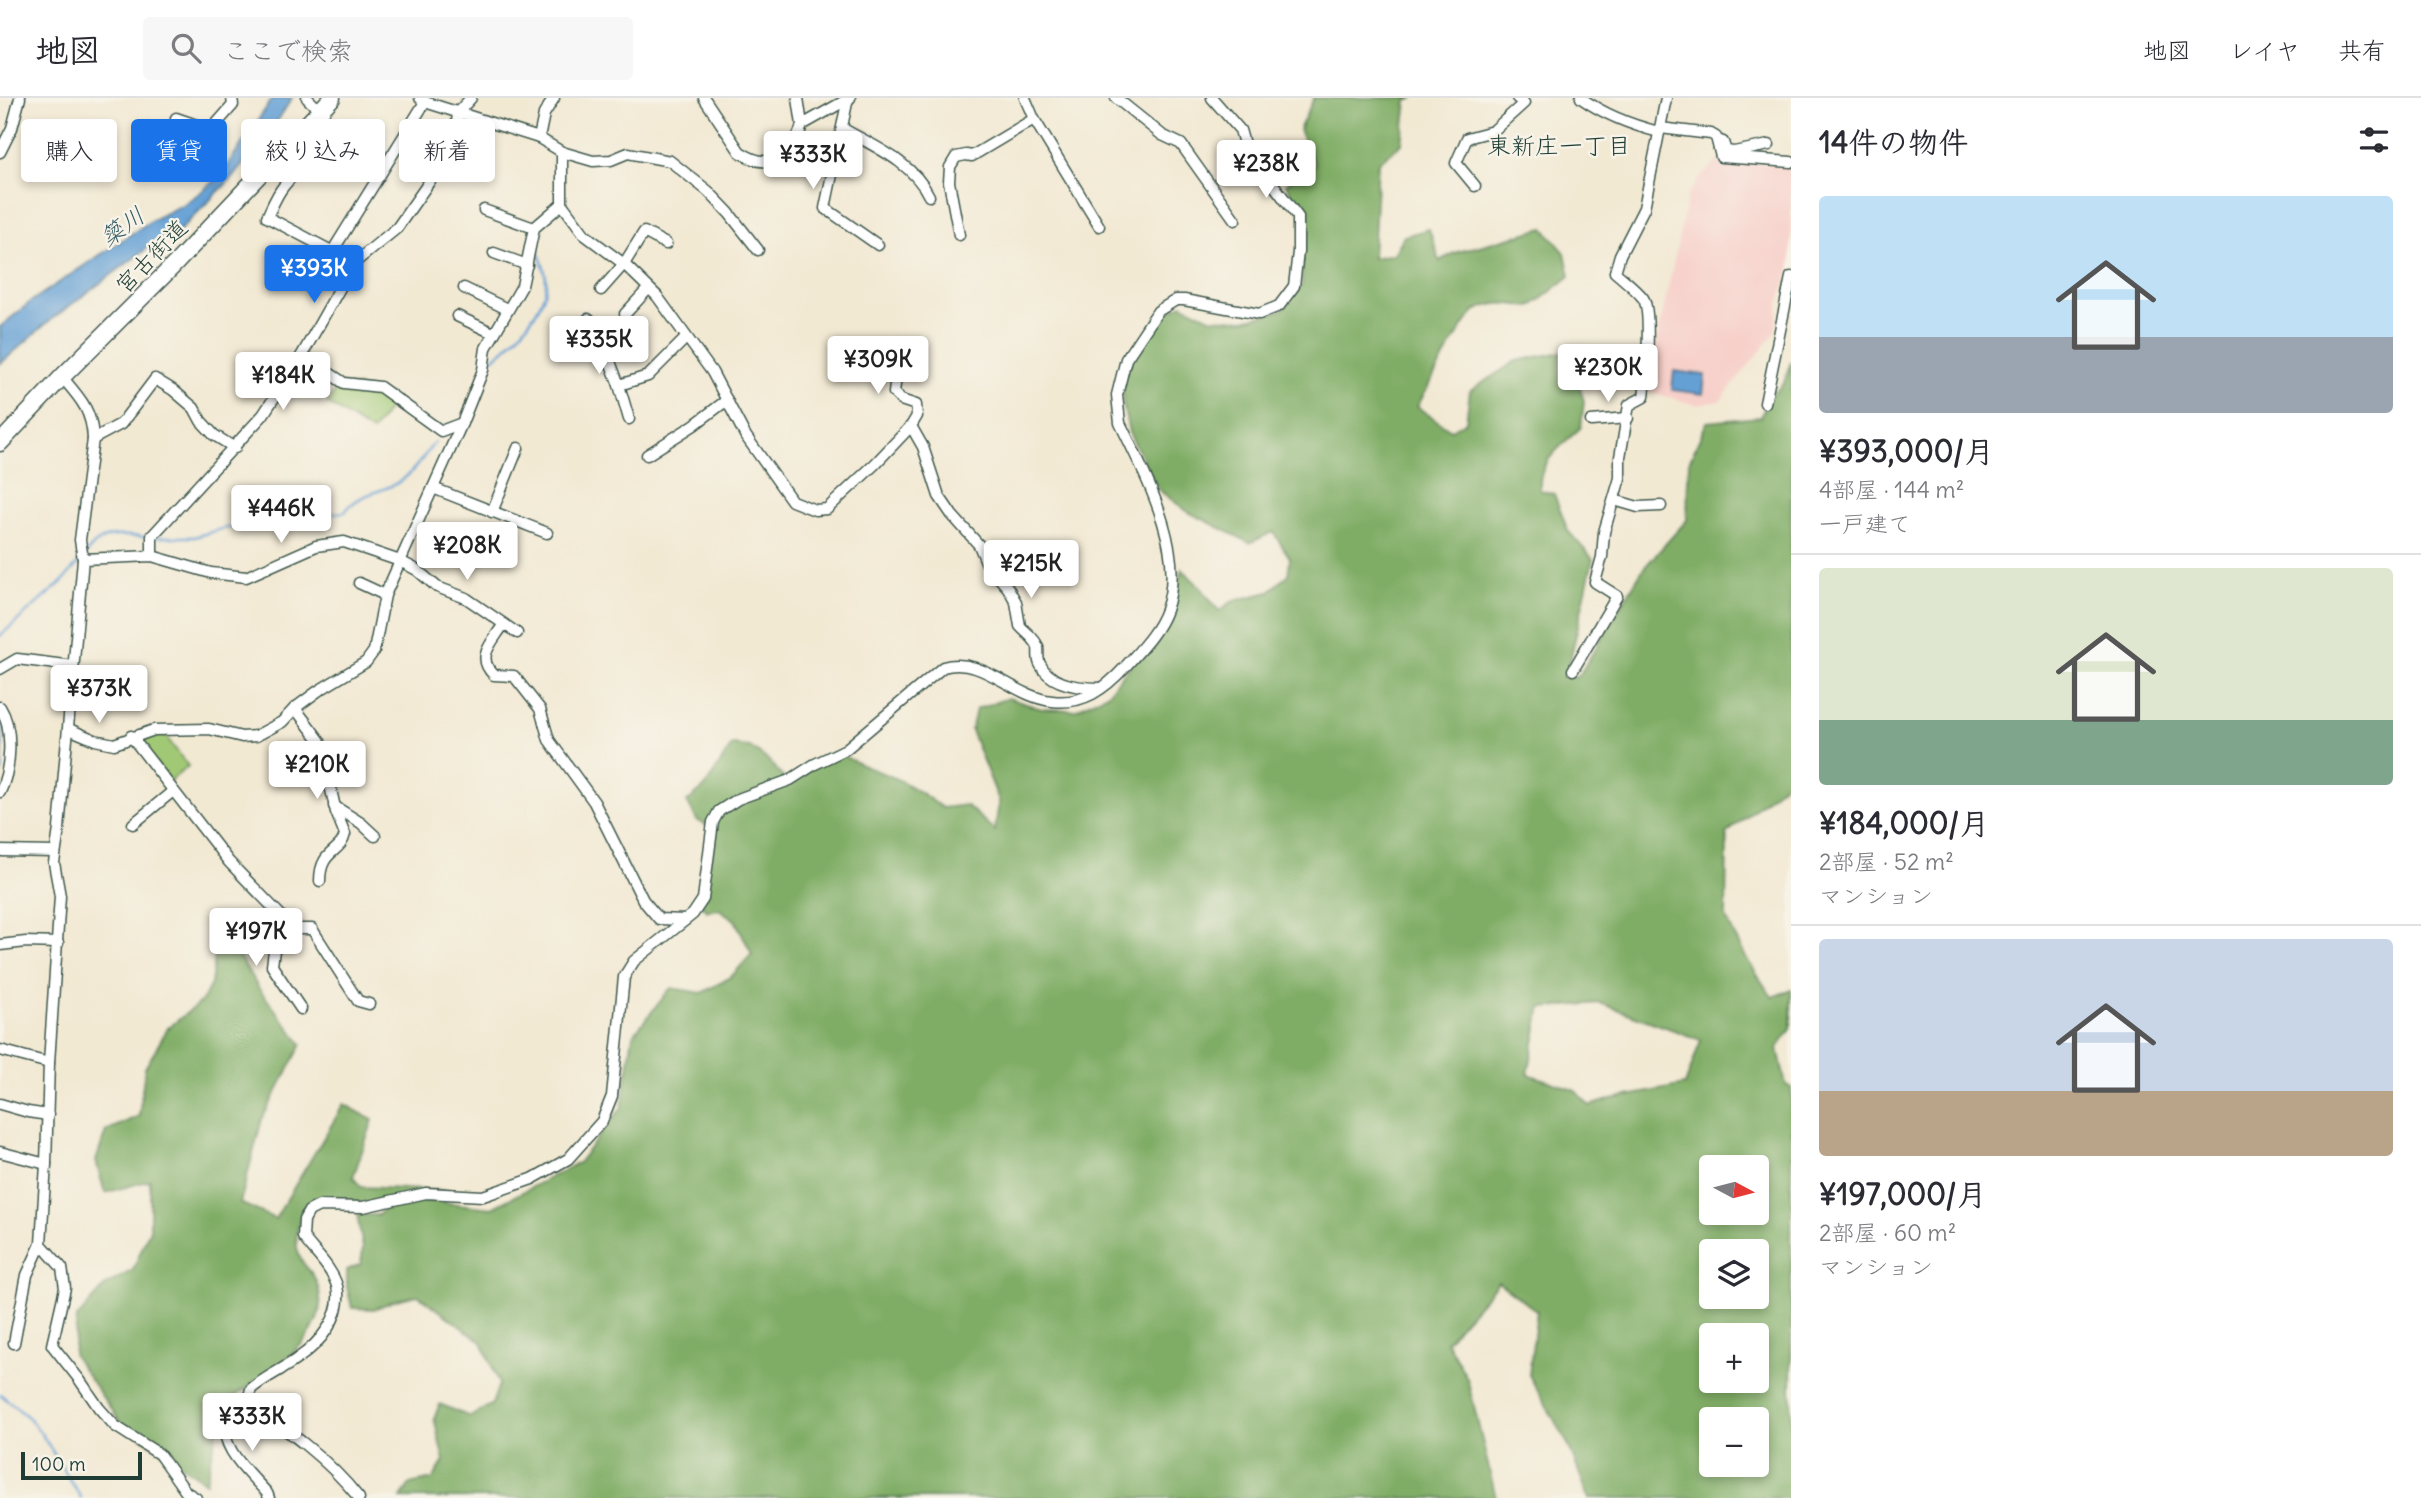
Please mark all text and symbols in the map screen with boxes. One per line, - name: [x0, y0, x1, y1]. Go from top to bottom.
- search box: [143, 17, 633, 80]
- text: 地図: [35, 29, 101, 71]
- icon: search: [167, 29, 205, 67]
- text: ここで検索: [223, 34, 353, 67]
- text: 地図: [2143, 35, 2191, 65]
- text: レイヤ: [2229, 35, 2300, 65]
- text: 共有: [2338, 35, 2386, 65]
- chip: 購入: [21, 119, 117, 182]
- chip: 賃貸: [131, 119, 227, 182]
- chip: 絞り込み: [241, 119, 385, 182]
- chip: 新着: [399, 119, 495, 182]
- icon: filters: [2355, 121, 2393, 159]
- text: 14件の物件: [1819, 123, 1968, 161]
- district label: 東新庄一丁目: [1487, 130, 1631, 160]
- pin: ¥333K: [764, 132, 862, 191]
- text: ¥333K: [780, 139, 846, 168]
- pin: ¥238K: [1217, 140, 1315, 200]
- text: ¥238K: [1233, 148, 1299, 177]
- water label: 簗川: [94, 200, 150, 252]
- street label: 宮古街道: [109, 213, 193, 299]
- icon: home: [2043, 242, 2169, 368]
- pin: ¥393K: [265, 246, 363, 305]
- text: ¥393K: [280, 253, 348, 282]
- pin: ¥335K: [550, 316, 648, 376]
- text: ¥335K: [565, 324, 633, 353]
- pin: ¥309K: [829, 336, 927, 396]
- text: ¥309K: [843, 344, 913, 373]
- pin: ¥230K: [1559, 344, 1657, 404]
- pin: ¥184K: [234, 352, 332, 412]
- text: ¥230K: [1574, 352, 1642, 381]
- text: ¥184K: [251, 360, 315, 389]
- text: ¥393,000/月: [1819, 432, 1994, 470]
- text: 4部屋 · 144 m²: [1819, 475, 1964, 504]
- pin: ¥446K: [232, 486, 330, 545]
- text: ¥446K: [247, 493, 315, 522]
- text: 一戸建て: [1819, 509, 1911, 538]
- pin: ¥208K: [418, 522, 516, 582]
- text: ¥208K: [433, 530, 501, 559]
- pin: ¥215K: [982, 540, 1080, 600]
- text: ¥215K: [1000, 548, 1062, 577]
- icon: home: [2043, 614, 2169, 740]
- pin: ¥373K: [50, 666, 148, 725]
- text: ¥373K: [66, 673, 132, 702]
- pin: ¥210K: [268, 742, 366, 801]
- text: ¥210K: [285, 749, 349, 778]
- text: ¥184,000/月: [1819, 804, 1989, 842]
- text: 2部屋 · 52 m²: [1819, 847, 1954, 876]
- text: マンション: [1819, 881, 1933, 910]
- pin: ¥197K: [207, 908, 305, 968]
- text: ¥197K: [225, 916, 287, 945]
- icon: home: [2043, 985, 2169, 1111]
- north arrow: [1699, 1155, 1769, 1225]
- map controls: [1699, 1155, 1769, 1477]
- text: ¥197,000/月: [1819, 1175, 1987, 1213]
- text: 2部屋 · 60 m²: [1819, 1218, 1956, 1247]
- button: layers: [1699, 1239, 1769, 1309]
- text: マンション: [1819, 1252, 1933, 1281]
- button: +: [1699, 1323, 1769, 1393]
- pin: ¥333K: [203, 1394, 301, 1453]
- text: ¥333K: [219, 1401, 285, 1430]
- button: −: [1699, 1407, 1769, 1477]
- scale bar: [21, 1449, 142, 1481]
- text: 100 m: [32, 1452, 86, 1476]

